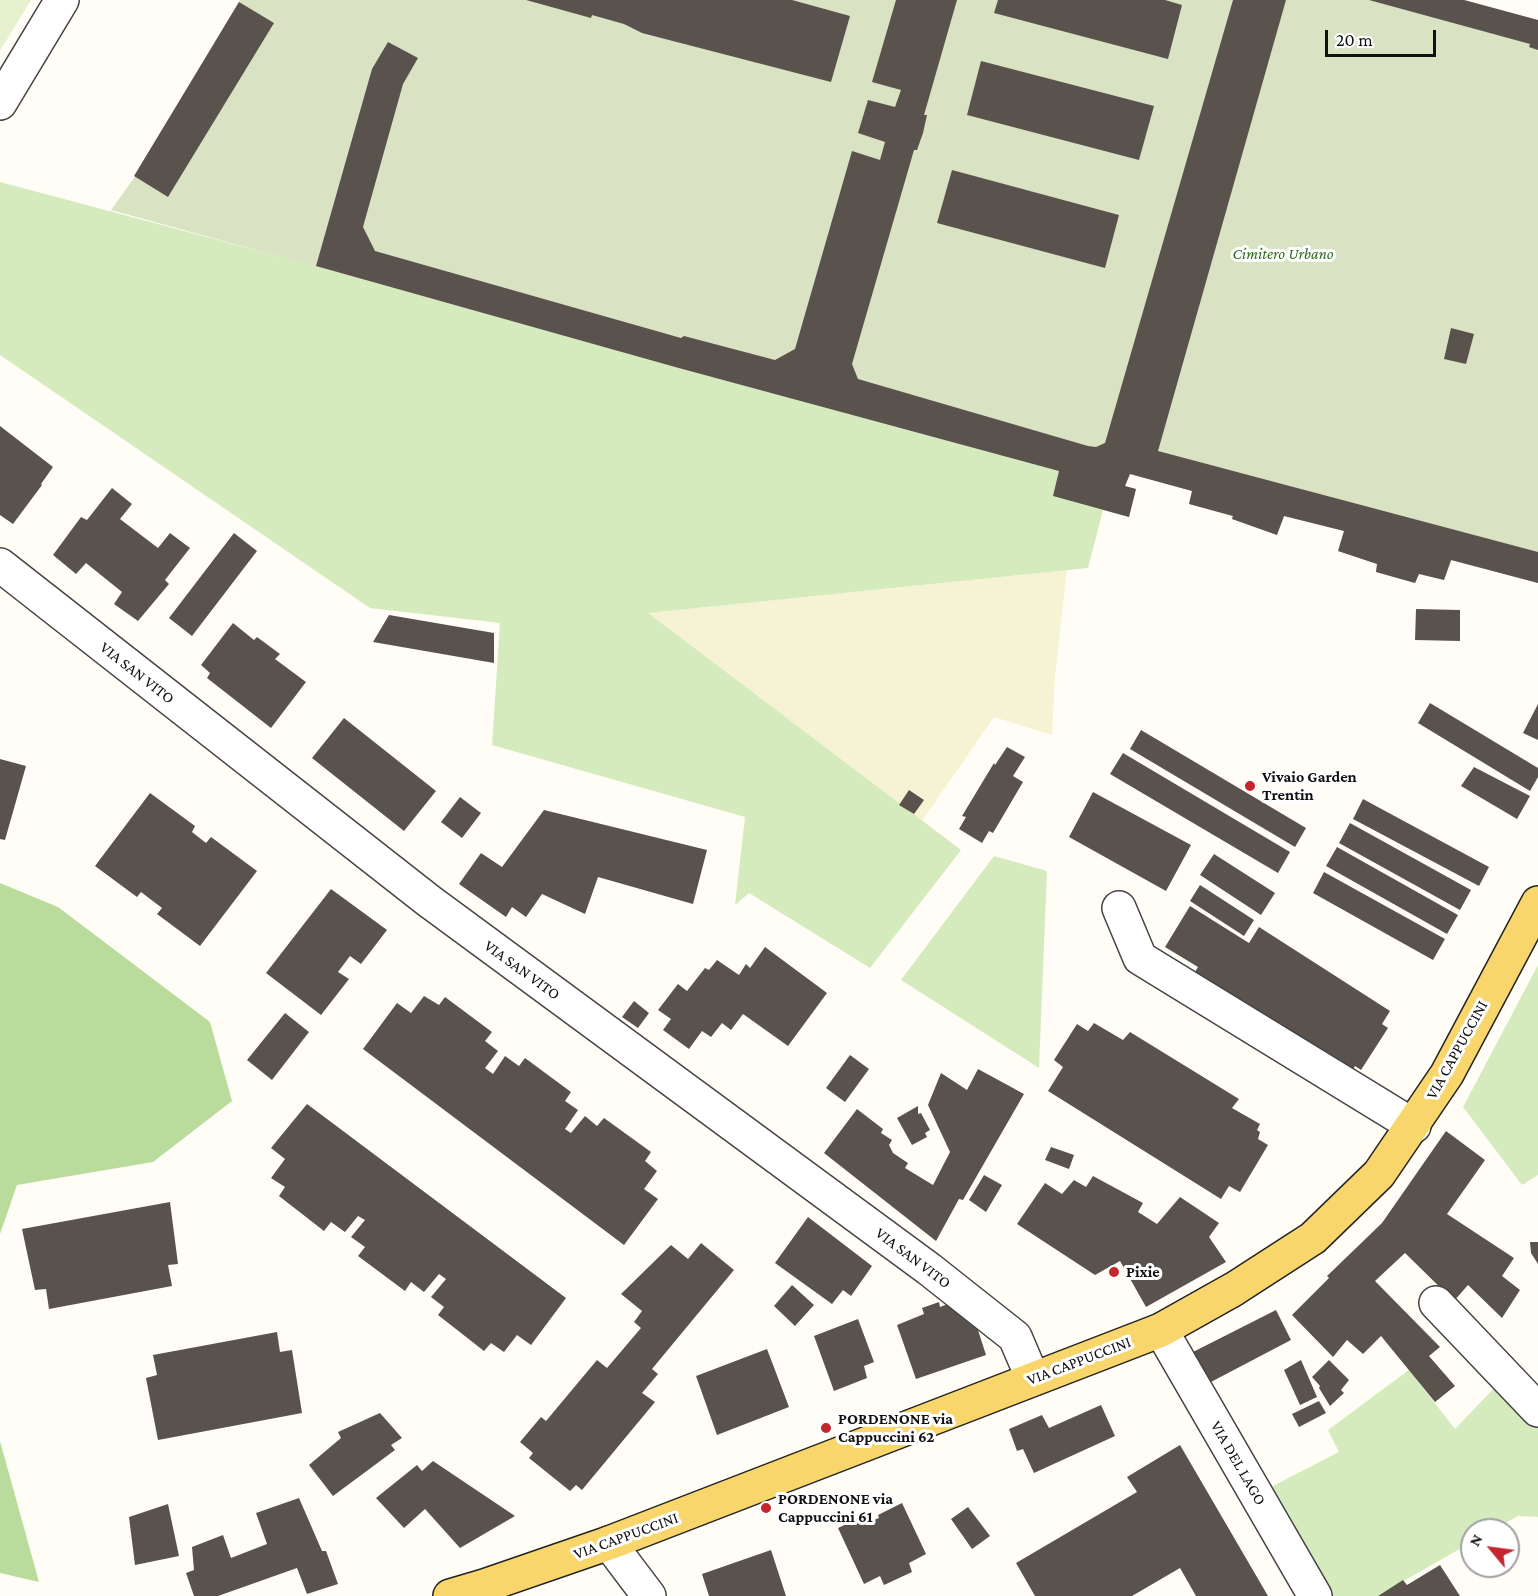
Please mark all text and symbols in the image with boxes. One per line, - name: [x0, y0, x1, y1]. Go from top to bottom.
- scale bar: [1328, 18, 1439, 56]
- text: 20 m: [1336, 30, 1373, 50]
- park label: Cimitero Urbano: [1232, 244, 1334, 264]
- street label: VIA SAN VITO: [96, 638, 178, 708]
- place label: Vivaio Garden Trentin: [1262, 767, 1357, 805]
- marker: Vivaio Garden Trentin: [1243, 779, 1257, 793]
- street label: VIA SAN VITO: [480, 936, 564, 1004]
- street label: VIA CAPPUCCINI: [1422, 997, 1492, 1103]
- street label: VIA SAN VITO: [872, 1223, 954, 1293]
- place label: Pixie: [1126, 1262, 1160, 1282]
- marker: Pixie: [1107, 1265, 1121, 1279]
- street label: VIA CAPPUCCINI: [1024, 1332, 1134, 1390]
- place label: PORDENONE via Cappuccini 62: [838, 1409, 953, 1447]
- street label: VIA DEL LAGO: [1206, 1417, 1270, 1509]
- marker: PORDENONE via Cappuccini 62: [819, 1421, 833, 1435]
- place label: PORDENONE via Cappuccini 61: [778, 1489, 893, 1527]
- marker: PORDENONE via Cappuccini 61: [759, 1501, 773, 1515]
- street label: VIA CAPPUCCINI: [571, 1508, 681, 1564]
- north arrow: [1460, 1518, 1520, 1578]
- text: N: [1465, 1531, 1486, 1549]

